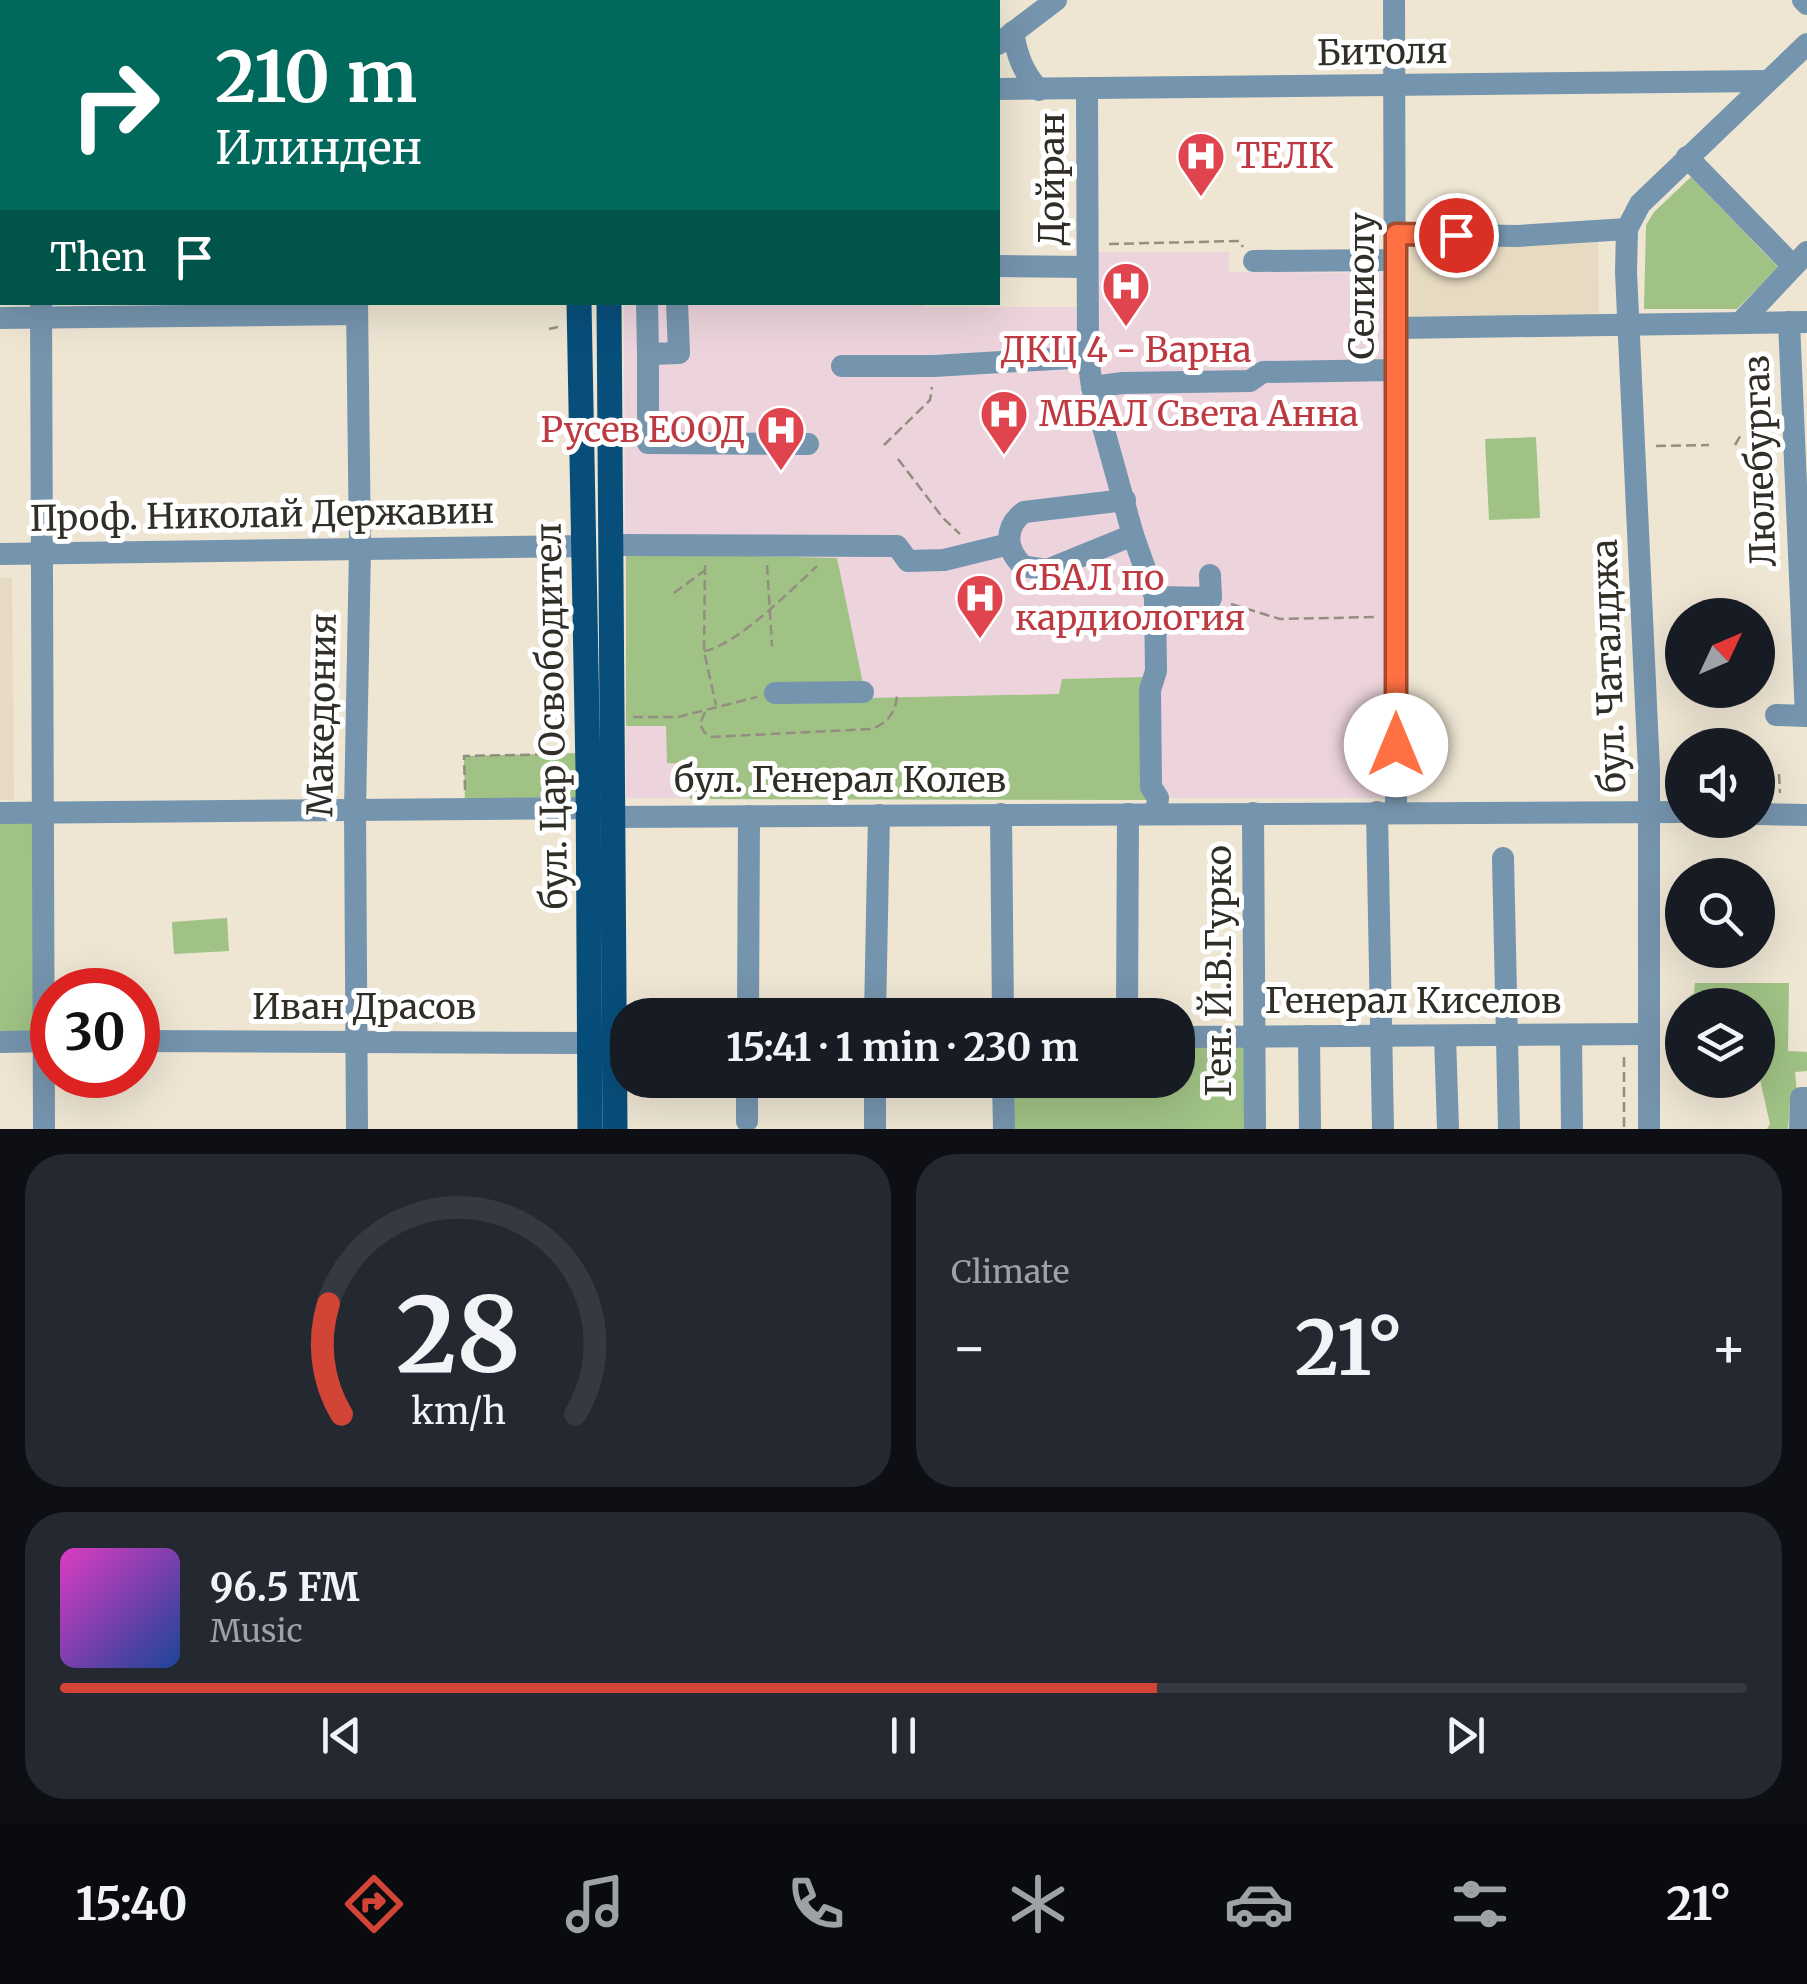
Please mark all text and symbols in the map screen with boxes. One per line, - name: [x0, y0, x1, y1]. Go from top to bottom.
- street label: Битоля: [1316, 29, 1448, 75]
- text: 210 m: [215, 33, 417, 121]
- icon: right: [50, 40, 180, 170]
- street label: Дойран: [1030, 112, 1074, 246]
- text: Илинден: [215, 120, 422, 176]
- hospital icon: ТЕЛК: [1175, 130, 1227, 198]
- place label: ТЕЛК: [1236, 134, 1334, 178]
- pin: [1414, 193, 1499, 278]
- icon: arrive: [1429, 208, 1484, 263]
- street label: Селиолу: [1340, 212, 1384, 360]
- icon: arrive: [167, 230, 222, 285]
- text: Then: [50, 234, 147, 281]
- hospital icon: ДКЦ 4 - Варна: [1100, 260, 1152, 328]
- place label: ДКЦ 4 - Варна: [1000, 328, 1252, 372]
- street label: Люлебургаз: [1734, 354, 1786, 568]
- hospital icon: МБАЛ Света Анна: [978, 388, 1030, 456]
- place label: МБАЛ Света Анна: [1039, 392, 1359, 436]
- hospital icon: Русев ЕООД: [755, 404, 807, 472]
- place label: Русев ЕООД: [541, 408, 746, 452]
- street label: Проф. Николай Державин: [29, 489, 495, 541]
- street label: бул. Цар Освободител: [527, 522, 577, 910]
- street label: бул. Чаталджа: [1583, 539, 1635, 793]
- place label: СБАЛ по кардиология: [1015, 556, 1245, 640]
- hospital icon: СБАЛ по кардиология: [954, 572, 1006, 640]
- north arrow: [1665, 598, 1775, 708]
- map controls: [1665, 598, 1775, 1098]
- street label: Македония: [298, 613, 346, 817]
- position arrow: [1344, 693, 1448, 797]
- button: sound: [1665, 728, 1775, 838]
- street label: бул. Генерал Колев: [674, 758, 1006, 802]
- street label: Ген. Й.В.Гурко: [1196, 845, 1241, 1097]
- button: search: [1665, 858, 1775, 968]
- speed limit sign: 30: [30, 968, 160, 1098]
- street label: Генерал Киселов: [1265, 979, 1561, 1023]
- street label: Иван Драсов: [252, 985, 476, 1029]
- button: layers: [1665, 988, 1775, 1098]
- text: 15:41 · 1 min · 230 m: [726, 1024, 1079, 1071]
- text: Climate: [951, 1252, 1069, 1292]
- text: 28: [396, 1270, 520, 1400]
- text: 21°: [1295, 1301, 1403, 1395]
- text: −: [951, 1313, 988, 1382]
- text: +: [1710, 1313, 1747, 1382]
- text: km/h: [411, 1389, 505, 1434]
- text: 96.5 FM: [210, 1564, 359, 1611]
- text: Music: [210, 1611, 303, 1651]
- icon: previous: [314, 1708, 369, 1763]
- icon: pause: [876, 1708, 931, 1763]
- icon: next: [1438, 1708, 1493, 1763]
- icon: directions: [339, 1869, 409, 1939]
- icon: music: [560, 1869, 630, 1939]
- icon: phone: [781, 1869, 851, 1939]
- icon: climate: [1003, 1869, 1073, 1939]
- icon: car: [1224, 1869, 1294, 1939]
- icon: filters: [1445, 1869, 1515, 1939]
- text: 15:40: [76, 1876, 188, 1932]
- text: 21°: [1666, 1876, 1731, 1932]

